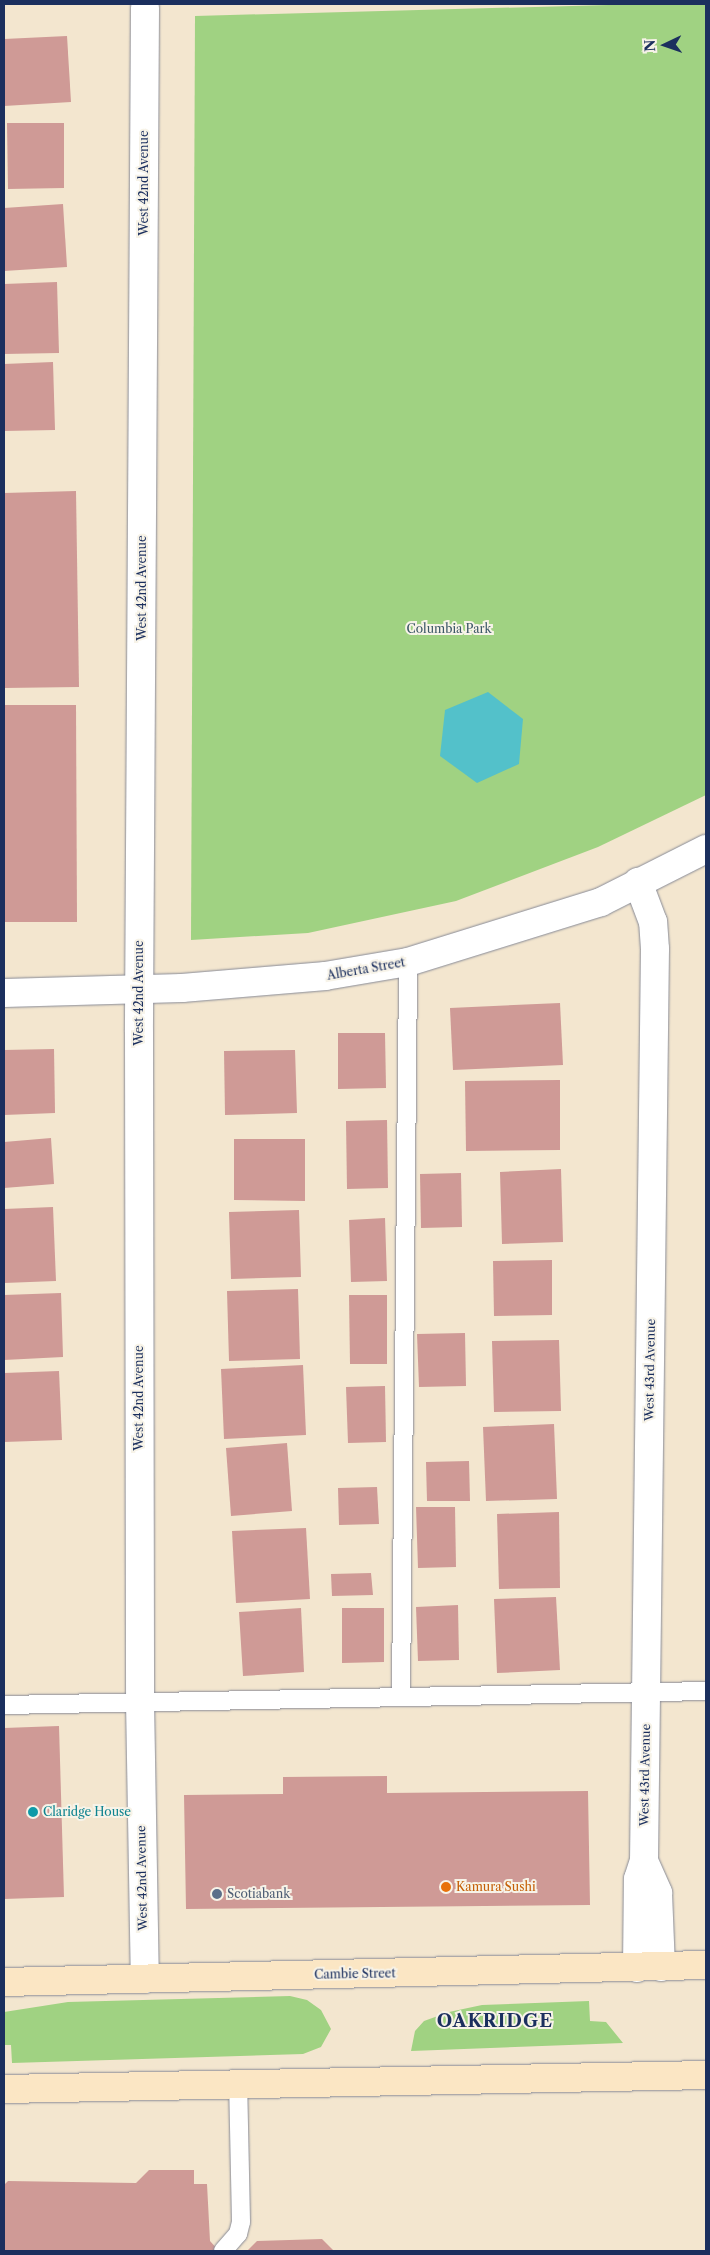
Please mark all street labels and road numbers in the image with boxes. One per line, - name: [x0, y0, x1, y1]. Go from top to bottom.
- street label: West 42nd Avenue: [137, 130, 151, 236]
- street label: West 42nd Avenue: [135, 535, 149, 641]
- street label: West 42nd Avenue: [132, 940, 146, 1046]
- street label: Alberta Street: [326, 955, 406, 983]
- street label: West 43rd Avenue: [642, 1318, 658, 1422]
- street label: West 42nd Avenue: [132, 1345, 146, 1451]
- street label: West 43rd Avenue: [637, 1723, 653, 1827]
- street label: West 42nd Avenue: [134, 1825, 150, 1931]
- street label: Cambie Street: [314, 1966, 396, 1982]

